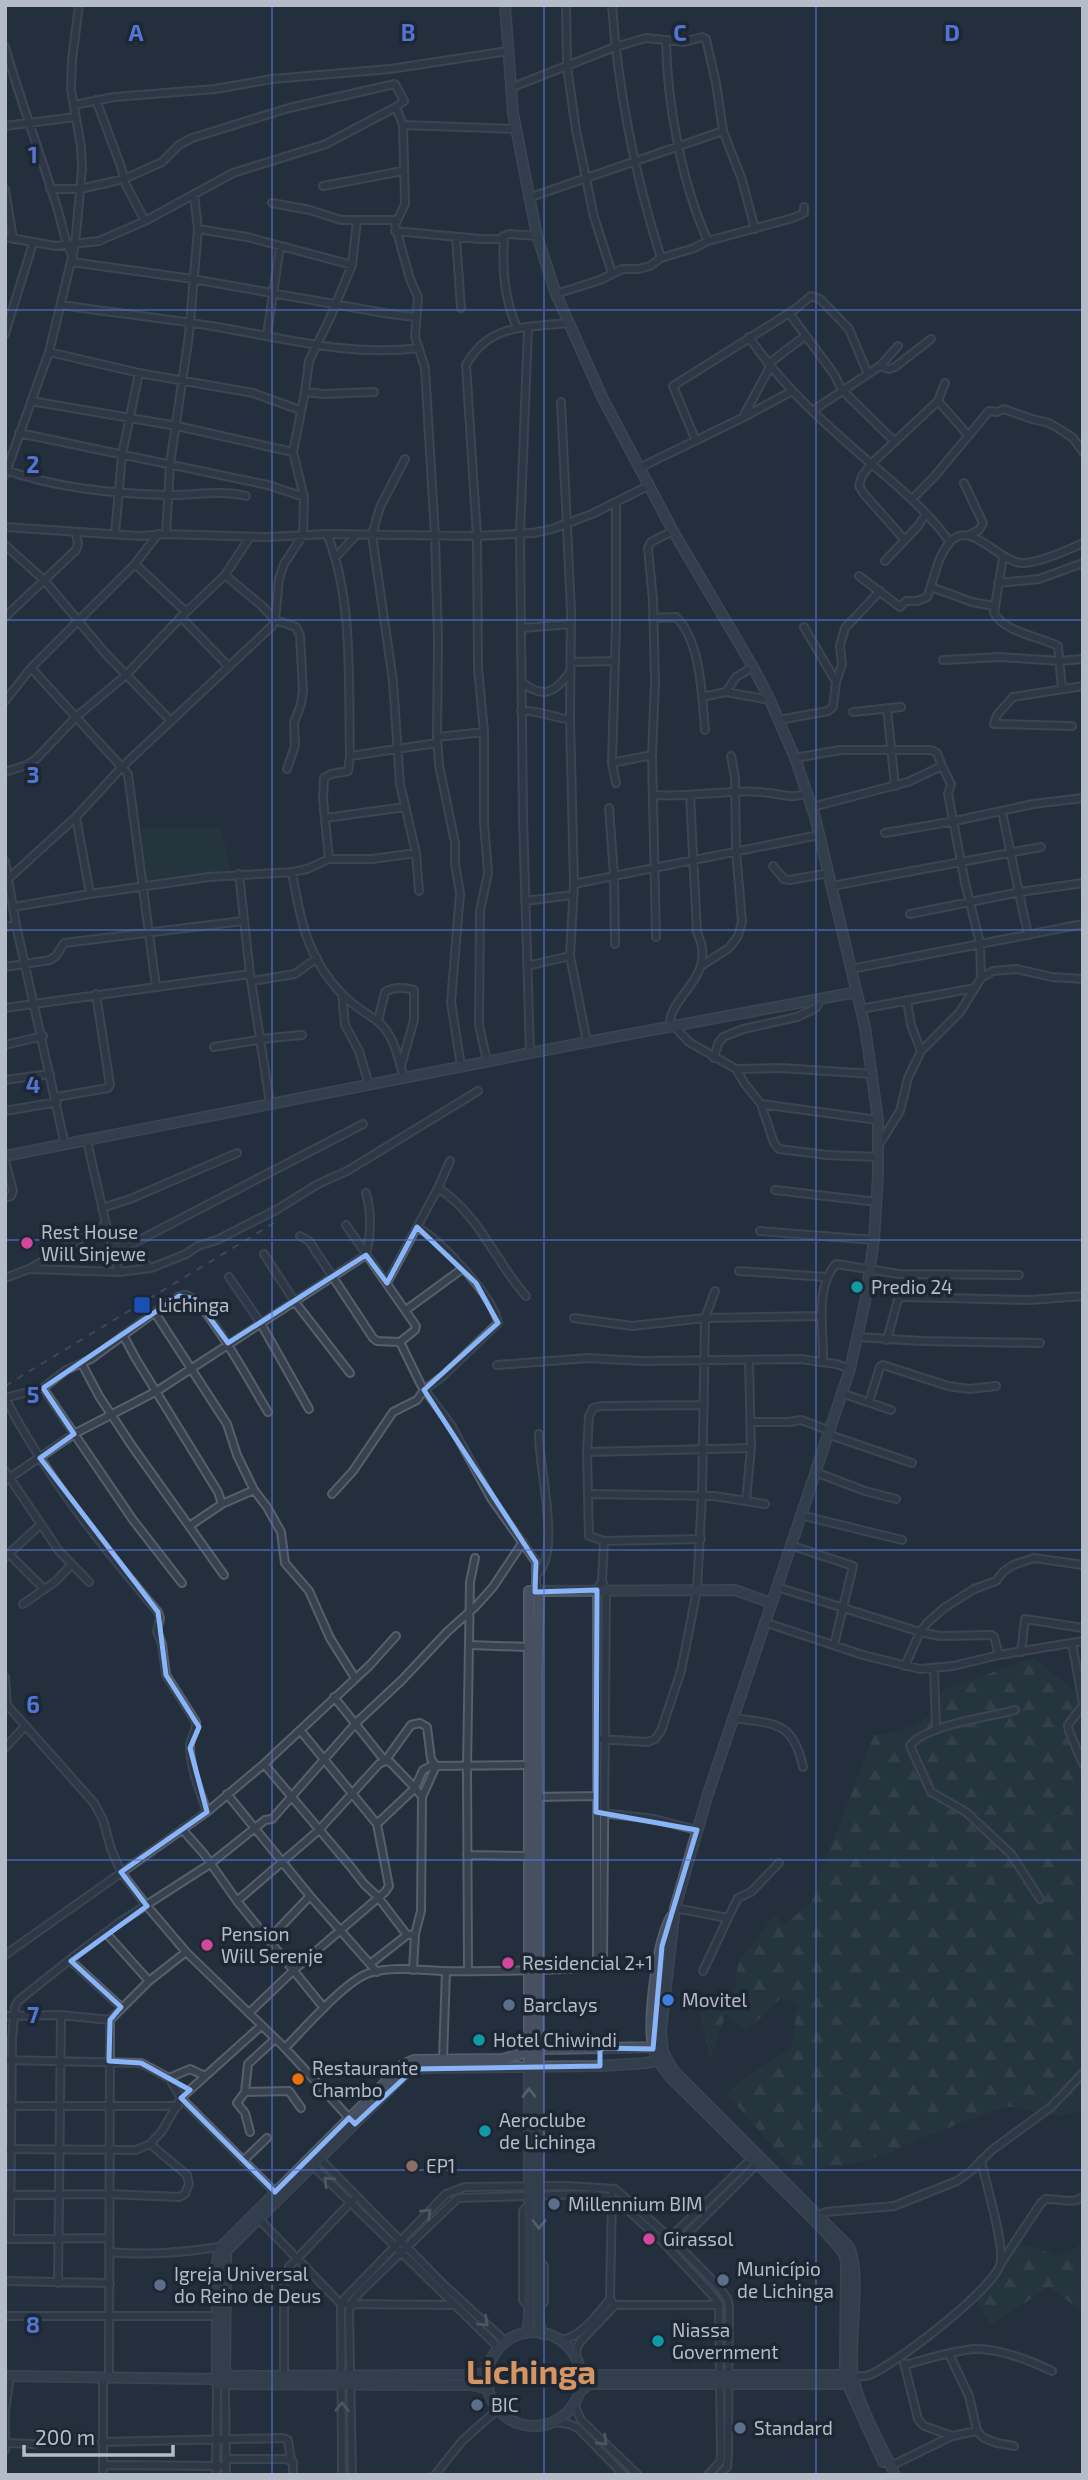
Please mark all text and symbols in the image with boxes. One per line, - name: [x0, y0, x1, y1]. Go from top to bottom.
- text: A: [128, 18, 144, 46]
- text: B: [401, 18, 415, 46]
- text: C: [673, 18, 687, 46]
- text: D: [944, 18, 960, 46]
- text: 1: [28, 140, 38, 168]
- text: 2: [26, 450, 40, 478]
- text: 3: [26, 760, 40, 788]
- text: 4: [26, 1070, 40, 1098]
- place label: Rest House Will Sinjewe: [41, 1220, 146, 1265]
- marker: Rest House Will Sinjewe: [19, 1235, 35, 1251]
- place label: Predio 24: [871, 1275, 953, 1298]
- marker: Predio 24: [849, 1279, 865, 1295]
- place label: Lichinga: [158, 1293, 230, 1316]
- marker: Lichinga: [132, 1295, 152, 1315]
- text: 5: [27, 1380, 39, 1408]
- text: 6: [26, 1690, 40, 1718]
- place label: Pension Will Serenje: [221, 1922, 323, 1967]
- marker: Pension Will Serenje: [199, 1937, 215, 1953]
- place label: Residencial 2+1: [522, 1951, 653, 1974]
- marker: Residencial 2+1: [500, 1955, 516, 1971]
- place label: Movitel: [682, 1988, 748, 2011]
- marker: Movitel: [660, 1992, 676, 2008]
- place label: Barclays: [523, 1993, 598, 2016]
- marker: Barclays: [501, 1997, 517, 2013]
- text: 7: [27, 2000, 39, 2028]
- place label: Hotel Chiwindi: [493, 2028, 617, 2051]
- marker: Hotel Chiwindi: [471, 2032, 487, 2048]
- place label: Restaurante Chambo: [312, 2056, 419, 2101]
- marker: Restaurante Chambo: [290, 2071, 306, 2087]
- one-way arrow: [521, 2087, 537, 2098]
- place label: Aeroclube de Lichinga: [499, 2108, 596, 2153]
- marker: Aeroclube de Lichinga: [477, 2123, 493, 2139]
- place label: EP1: [426, 2154, 455, 2177]
- marker: EP1: [404, 2158, 420, 2174]
- one-way arrow: [323, 2176, 336, 2189]
- place label: Millennium BIM: [568, 2192, 703, 2215]
- marker: Millennium BIM: [546, 2196, 562, 2212]
- one-way arrow: [419, 2209, 432, 2222]
- one-way arrow: [531, 2219, 547, 2229]
- place label: Girassol: [663, 2227, 734, 2250]
- marker: Girassol: [641, 2231, 657, 2247]
- place label: Município de Lichinga: [737, 2257, 834, 2302]
- place label: Igreja Universal do Reino de Deus: [174, 2262, 321, 2307]
- marker: Município de Lichinga: [715, 2272, 731, 2288]
- marker: Igreja Universal do Reino de Deus: [152, 2277, 168, 2293]
- text: 8: [26, 2310, 40, 2338]
- one-way arrow: [476, 2314, 489, 2326]
- place label: Niassa Government: [672, 2318, 779, 2363]
- marker: Niassa Government: [650, 2333, 666, 2349]
- district label: Lichinga: [466, 2351, 596, 2391]
- place label: BIC: [491, 2393, 519, 2416]
- marker: BIC: [469, 2397, 485, 2413]
- one-way arrow: [334, 2401, 350, 2411]
- scale bar: [24, 2414, 173, 2458]
- place label: Standard: [754, 2416, 833, 2439]
- marker: Standard: [732, 2420, 748, 2436]
- text: 200 m: [35, 2424, 95, 2449]
- one-way arrow: [595, 2433, 608, 2446]

